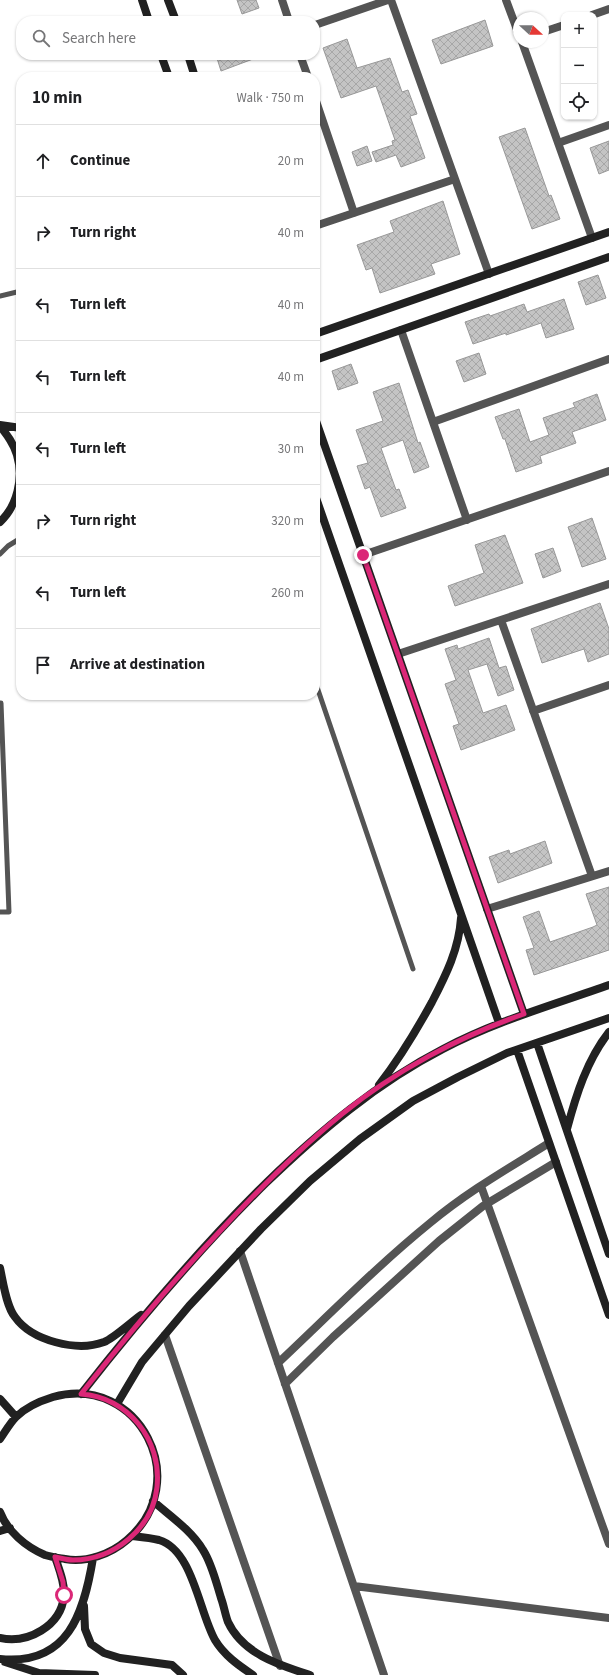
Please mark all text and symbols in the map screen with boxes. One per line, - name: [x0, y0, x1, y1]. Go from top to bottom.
- north arrow: [513, 12, 549, 48]
- map controls: [561, 12, 597, 120]
- button: +: [561, 12, 597, 48]
- search box: [16, 16, 320, 60]
- icon: search: [30, 27, 52, 49]
- text: Search here: [62, 28, 136, 49]
- button: −: [561, 48, 597, 84]
- button: locate: [561, 84, 597, 120]
- text: 10 min: [32, 86, 82, 110]
- text: Walk · 750 m: [236, 89, 304, 107]
- icon: ahead: [32, 150, 54, 172]
- text: Continue: [70, 150, 130, 171]
- text: 20 m: [278, 152, 304, 170]
- icon: right: [32, 222, 54, 244]
- text: Turn right: [70, 222, 136, 243]
- text: 40 m: [278, 224, 304, 242]
- icon: left: [32, 294, 54, 316]
- text: Turn left: [70, 294, 126, 315]
- text: 40 m: [278, 296, 304, 314]
- icon: left: [32, 366, 54, 388]
- text: Turn left: [70, 366, 126, 387]
- text: 40 m: [278, 368, 304, 386]
- icon: left: [32, 438, 54, 460]
- text: Turn left: [70, 438, 126, 459]
- text: 30 m: [278, 440, 304, 458]
- icon: right: [32, 510, 54, 532]
- text: Turn right: [70, 510, 136, 531]
- text: 320 m: [271, 512, 304, 530]
- route end: [354, 546, 372, 564]
- icon: left: [32, 582, 54, 604]
- text: Turn left: [70, 582, 126, 603]
- text: 260 m: [271, 584, 304, 602]
- icon: arrive: [32, 654, 54, 676]
- text: Arrive at destination: [70, 654, 205, 675]
- route start: [55, 1586, 73, 1604]

